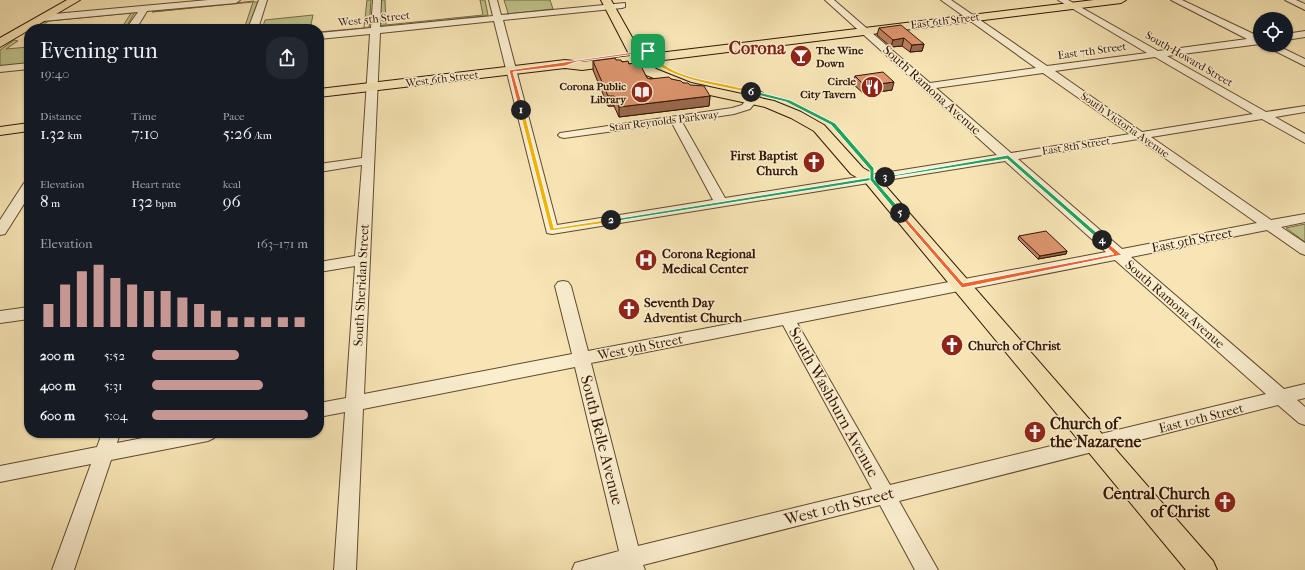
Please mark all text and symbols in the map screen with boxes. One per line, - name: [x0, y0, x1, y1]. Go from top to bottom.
- street label: West 5th Street: [336, 9, 411, 29]
- street label: East 6th Street: [910, 10, 980, 32]
- map controls: [1253, 12, 1293, 52]
- button: locate: [1253, 12, 1293, 52]
- street label: South Howard Street: [1143, 29, 1235, 89]
- pin: [631, 34, 665, 68]
- button: share: [266, 37, 308, 79]
- text: Evening run: [40, 38, 158, 64]
- district label: Corona: [729, 38, 786, 59]
- icon: arrive: [637, 40, 659, 62]
- street label: East 7th Street: [1057, 40, 1127, 62]
- street label: South Ramona Avenue: [880, 42, 984, 138]
- bar icon: The Wine Down: [788, 43, 814, 69]
- place label: The Wine Down: [815, 44, 864, 70]
- text: 19:40: [40, 66, 69, 81]
- street label: West 6th Street: [404, 68, 479, 90]
- restaurant icon: Circle City Tavern: [859, 74, 885, 100]
- place label: Circle City Tavern: [800, 75, 857, 101]
- library icon: Corona Public Library: [629, 79, 655, 105]
- place label: Corona Public Library: [560, 80, 627, 106]
- pin: 6: [741, 82, 761, 102]
- text: 6: [748, 85, 754, 98]
- street label: South Victoria Avenue: [1078, 89, 1172, 161]
- pin: 1: [511, 100, 531, 120]
- text: 1: [519, 103, 523, 116]
- street label: Stan Reynolds Parkway: [608, 108, 721, 134]
- text: Distance: [40, 110, 81, 123]
- text: Time: [131, 110, 156, 123]
- text: Pace: [223, 110, 245, 123]
- text: 1.32: [40, 123, 65, 143]
- text: 7:10: [131, 123, 159, 143]
- text: 5:26: [223, 123, 252, 143]
- text: km: [65, 129, 82, 142]
- text: /km: [252, 129, 272, 142]
- street label: East 8th Street: [1041, 134, 1111, 158]
- place label: First Baptist Church: [729, 148, 799, 178]
- church icon: First Baptist Church: [801, 149, 827, 175]
- pin: 3: [875, 167, 895, 187]
- text: 3: [883, 170, 887, 183]
- text: Elevation: [40, 178, 84, 191]
- text: Heart rate: [131, 178, 181, 191]
- text: kcal: [223, 178, 241, 191]
- text: 8: [40, 191, 49, 211]
- text: 132: [131, 191, 153, 211]
- text: 96: [223, 191, 241, 211]
- text: m: [49, 197, 60, 210]
- text: bpm: [153, 197, 176, 210]
- pin: 5: [890, 203, 910, 223]
- text: 5: [898, 206, 902, 219]
- pin: 2: [601, 210, 621, 230]
- text: 2: [608, 213, 614, 226]
- street label: South Sheridan Street: [350, 223, 372, 347]
- street label: East 9th Street: [1150, 225, 1234, 255]
- pin: 4: [1092, 230, 1112, 250]
- text: 4: [1099, 233, 1105, 246]
- text: Elevation: [40, 236, 93, 251]
- text: 163–171 m: [256, 236, 308, 251]
- place label: Corona Regional Medical Center: [661, 246, 756, 276]
- hospital icon: Corona Regional Medical Center: [633, 247, 659, 273]
- street label: South Ramona Avenue: [1122, 257, 1228, 352]
- place label: Seventh Day Adventist Church: [643, 295, 743, 325]
- church icon: Seventh Day Adventist Church: [616, 296, 642, 322]
- street label: South Washburn Avenue: [785, 324, 883, 480]
- street label: West 9th Street: [595, 331, 684, 363]
- church icon: Church of Christ: [939, 332, 965, 358]
- place label: Church of Christ: [968, 338, 1061, 353]
- text: 200 m: [40, 348, 75, 363]
- text: 5:52: [104, 348, 125, 363]
- street label: South Belle Avenue: [577, 373, 627, 507]
- text: 400 m: [40, 378, 76, 393]
- text: 5:31: [104, 378, 123, 393]
- street label: East 10th Street: [1157, 400, 1245, 436]
- text: 600 m: [40, 408, 75, 423]
- text: 5:04: [104, 408, 127, 423]
- place label: Church of the Nazarene: [1049, 414, 1141, 451]
- church icon: Church of the Nazarene: [1022, 419, 1048, 445]
- street label: West 10th Street: [781, 483, 896, 529]
- place label: Central Church of Christ: [1103, 484, 1211, 521]
- church icon: Central Church of Christ: [1212, 489, 1238, 515]

